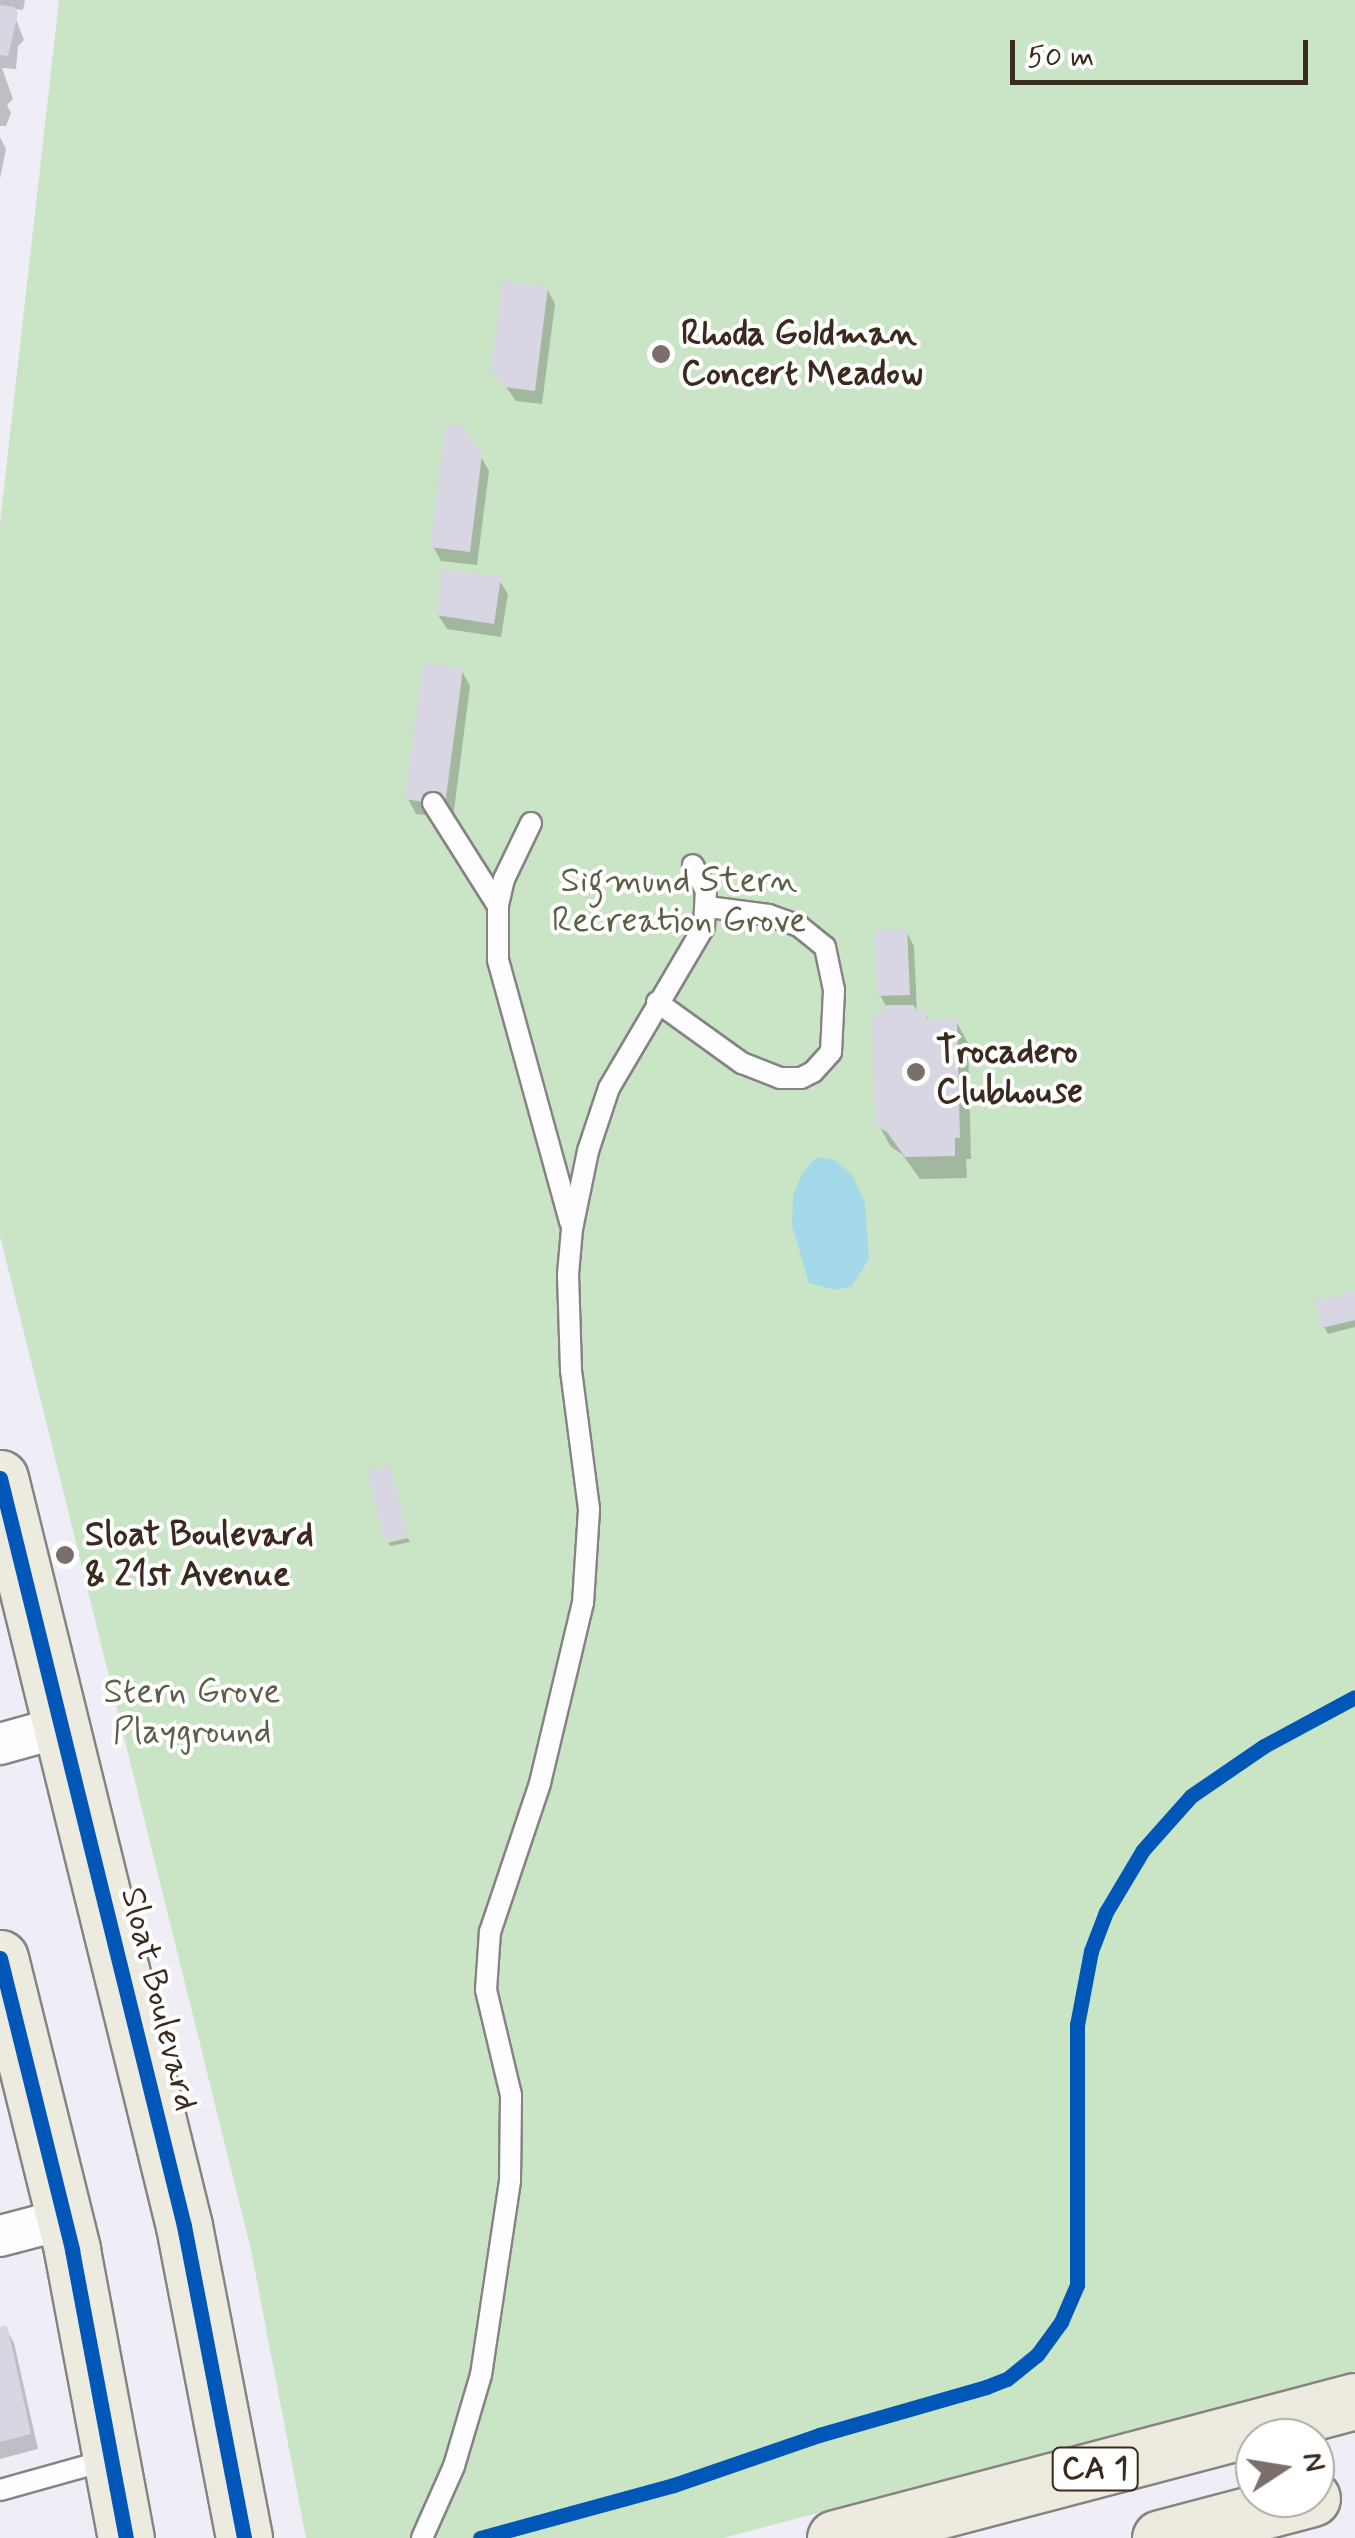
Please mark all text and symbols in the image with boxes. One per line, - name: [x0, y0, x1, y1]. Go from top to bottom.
- scale bar: [1015, 20, 1312, 82]
- text: 50 m: [1027, 38, 1094, 77]
- place label: Rhoda Goldman Concert Meadow: [681, 313, 931, 395]
- marker: Rhoda Goldman Concert Meadow: [650, 343, 672, 365]
- park label: Sigmund Stern Recreation Grove: [552, 860, 806, 942]
- place label: Trocadero Clubhouse: [936, 1031, 1083, 1113]
- marker: Trocadero Clubhouse: [905, 1061, 927, 1083]
- place label: Sloat Boulevard & 21st Avenue: [85, 1514, 309, 1596]
- marker: Sloat Boulevard & 21st Avenue: [54, 1544, 76, 1566]
- park label: Stern Grove Playground: [104, 1671, 280, 1753]
- street label: Sloat Boulevard: [112, 1885, 206, 2113]
- north arrow: [1235, 2418, 1335, 2518]
- road number: CA 1: [1050, 2442, 1140, 2496]
- text: N: [1293, 2449, 1333, 2475]

